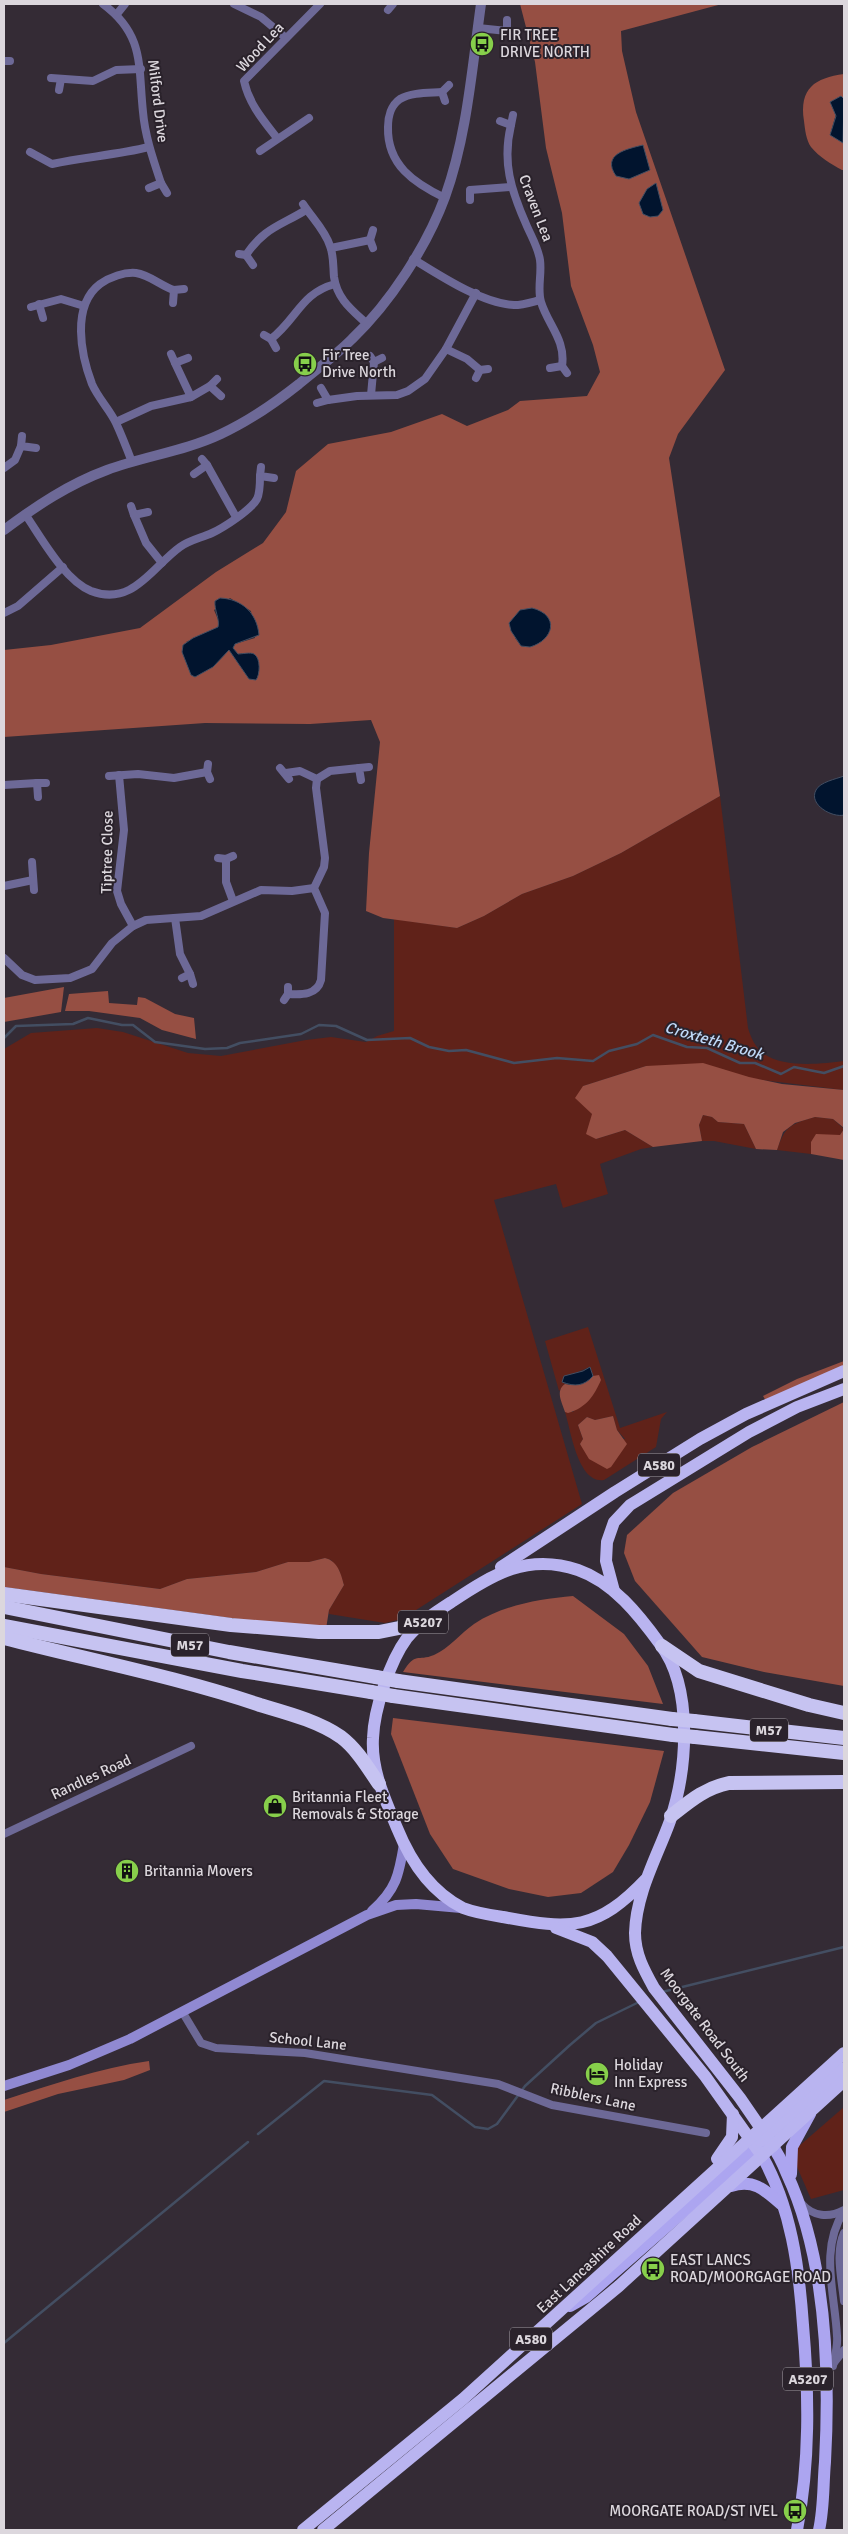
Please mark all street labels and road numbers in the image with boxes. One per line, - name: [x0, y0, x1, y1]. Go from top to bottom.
- street label: Wood Lea: [232, 18, 288, 76]
- street label: Milford Drive: [144, 59, 172, 143]
- street label: Craven Lea: [515, 172, 557, 244]
- street label: Tiptree Close: [97, 810, 117, 894]
- road number: A580: [638, 1454, 680, 1476]
- road number: A5207: [398, 1610, 448, 1634]
- road number: M57: [171, 1634, 209, 1656]
- road number: M57: [750, 1718, 788, 1742]
- street label: Randles Road: [48, 1751, 134, 1803]
- street label: Moorgate Road South: [656, 1965, 754, 2085]
- street label: School Lane: [268, 2028, 348, 2054]
- street label: Ribblers Lane: [549, 2079, 637, 2115]
- street label: East Lancashire Road: [533, 2211, 645, 2317]
- road number: A580: [510, 2328, 552, 2350]
- road number: A5207: [783, 2368, 833, 2390]

